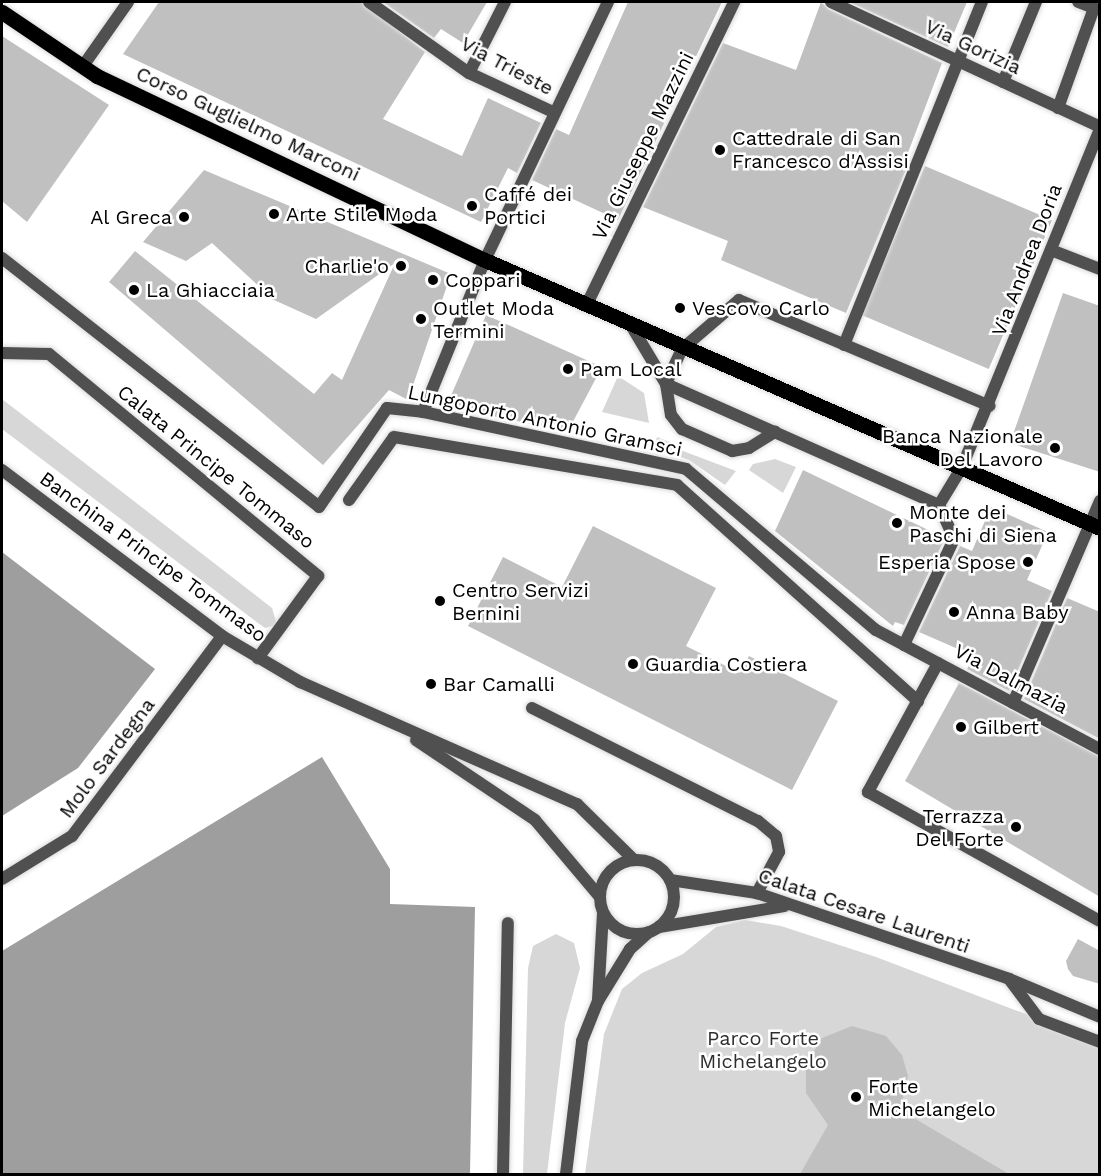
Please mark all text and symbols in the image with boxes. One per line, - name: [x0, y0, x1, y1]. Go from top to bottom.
- street label: Via Gorizia: [921, 14, 1025, 80]
- street label: Via Trieste: [456, 31, 558, 101]
- street label: Via Giuseppe Mazzini: [587, 48, 699, 244]
- street label: Corso Guglielmo Marconi: [132, 62, 364, 186]
- place label: Cattedrale di San Francesco d'Assisi: [732, 126, 909, 173]
- marker: Cattedrale di San Francesco d'Assisi: [713, 143, 727, 157]
- street label: Via Andrea Doria: [987, 179, 1067, 341]
- place label: Caffé dei Portici: [484, 183, 572, 230]
- marker: Caffé dei Portici: [465, 199, 479, 213]
- place label: Arte Stile Moda: [286, 202, 437, 226]
- place label: Al Greca: [89, 205, 172, 229]
- marker: Arte Stile Moda: [267, 207, 281, 221]
- marker: Al Greca: [177, 210, 191, 224]
- place label: Charlie'o: [304, 254, 389, 278]
- marker: Charlie'o: [394, 259, 408, 273]
- place label: Coppari: [445, 268, 521, 292]
- marker: Coppari: [426, 273, 440, 287]
- place label: La Ghiacciaia: [146, 278, 275, 302]
- marker: La Ghiacciaia: [127, 283, 141, 297]
- place label: Outlet Moda Termini: [433, 296, 554, 343]
- place label: Vescovo Carlo: [692, 296, 830, 320]
- marker: Vescovo Carlo: [673, 301, 687, 315]
- marker: Outlet Moda Termini: [414, 312, 428, 326]
- place label: Pam Local: [580, 357, 682, 381]
- marker: Pam Local: [561, 362, 575, 376]
- street label: Calata Principe Tommaso: [112, 380, 320, 554]
- street label: Lungoporto Antonio Gramsci: [405, 380, 685, 462]
- place label: Banca Nazionale Del Lavoro: [882, 424, 1043, 471]
- marker: Banca Nazionale Del Lavoro: [1048, 441, 1062, 455]
- street label: Banchina Principe Tommaso: [34, 466, 272, 648]
- place label: Monte dei Paschi di Siena: [909, 500, 1057, 547]
- marker: Monte dei Paschi di Siena: [890, 516, 904, 530]
- place label: Esperia Spose: [878, 550, 1016, 574]
- marker: Esperia Spose: [1021, 555, 1035, 569]
- place label: Centro Servizi Bernini: [452, 578, 589, 625]
- marker: Centro Servizi Bernini: [433, 594, 447, 608]
- place label: Anna Baby: [966, 600, 1069, 624]
- marker: Anna Baby: [947, 605, 961, 619]
- street label: Via Dalmazia: [950, 639, 1072, 719]
- place label: Guardia Costiera: [645, 652, 808, 676]
- marker: Guardia Costiera: [626, 657, 640, 671]
- place label: Bar Camalli: [443, 672, 555, 696]
- marker: Bar Camalli: [424, 677, 438, 691]
- street label: Molo Sardegna: [54, 693, 160, 823]
- place label: Gilbert: [973, 715, 1039, 739]
- marker: Gilbert: [954, 720, 968, 734]
- place label: Terrazza Del Forte: [915, 804, 1004, 851]
- marker: Terrazza Del Forte: [1009, 820, 1023, 834]
- street label: Calata Cesare Laurenti: [755, 863, 973, 959]
- park label: Parco Forte Michelangelo: [699, 1027, 827, 1074]
- place label: Forte Michelangelo: [868, 1074, 996, 1121]
- marker: Forte Michelangelo: [849, 1090, 863, 1104]

